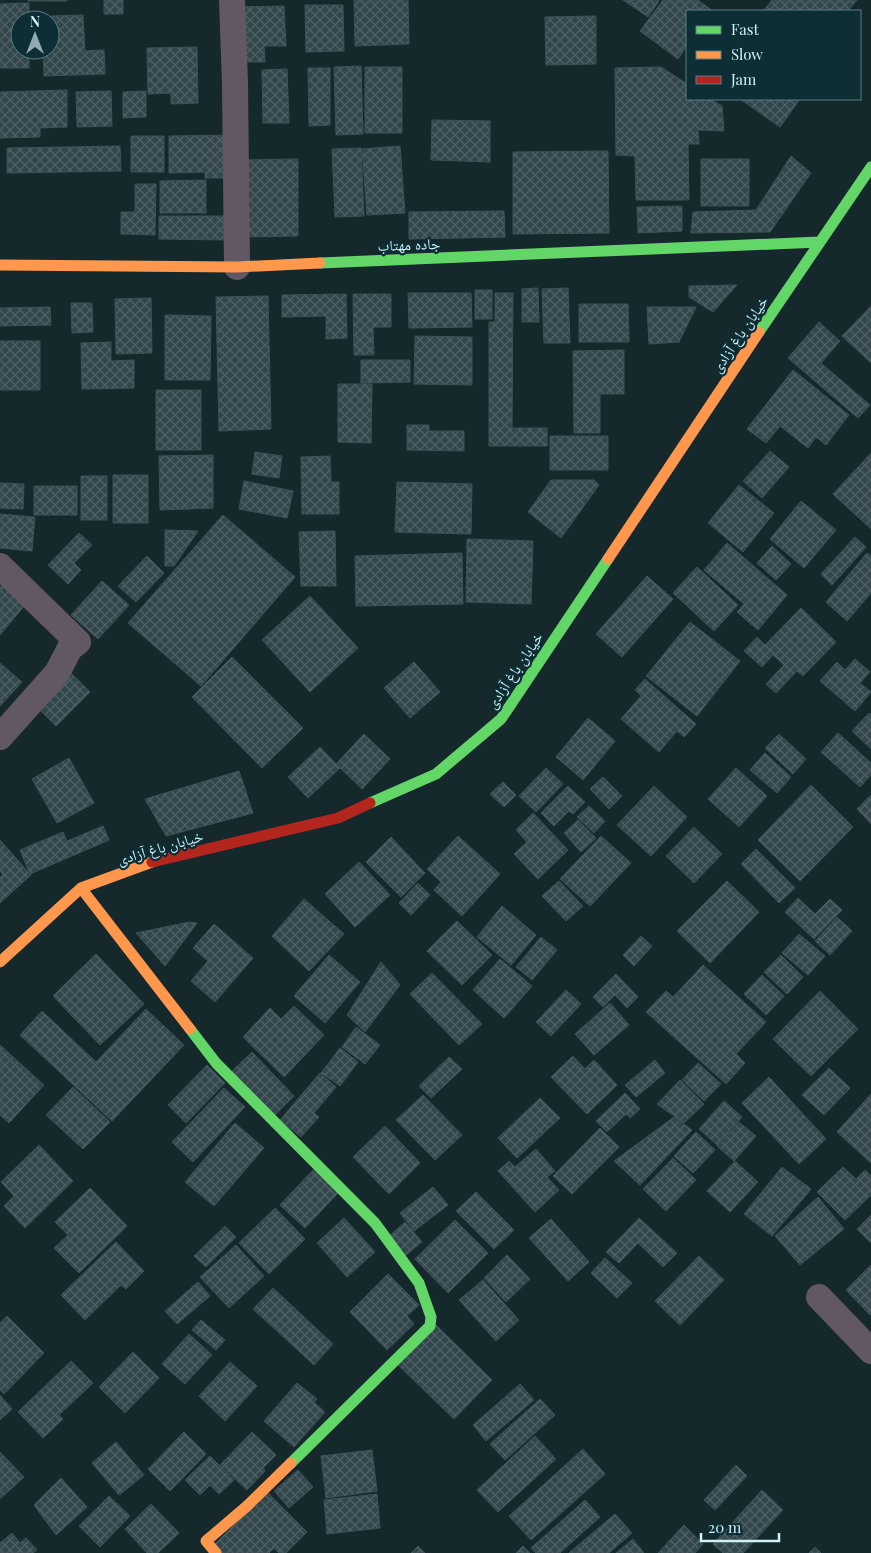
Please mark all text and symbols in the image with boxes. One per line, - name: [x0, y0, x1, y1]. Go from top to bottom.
- north arrow: [10, 10, 60, 60]
- legend: [686, 10, 861, 100]
- text: N: [30, 12, 40, 31]
- text: Fast: [731, 19, 760, 39]
- text: Slow: [731, 44, 763, 64]
- text: Jam: [730, 69, 757, 89]
- street label: جاده مهتاب: [377, 233, 441, 255]
- street label: خیابان باغ آزادی: [706, 291, 773, 377]
- street label: خیابان باغ آزادی: [481, 627, 548, 713]
- street label: خیابان باغ آزادی: [115, 825, 206, 870]
- scale bar: [701, 1510, 778, 1542]
- text: 20 m: [708, 1517, 742, 1537]

